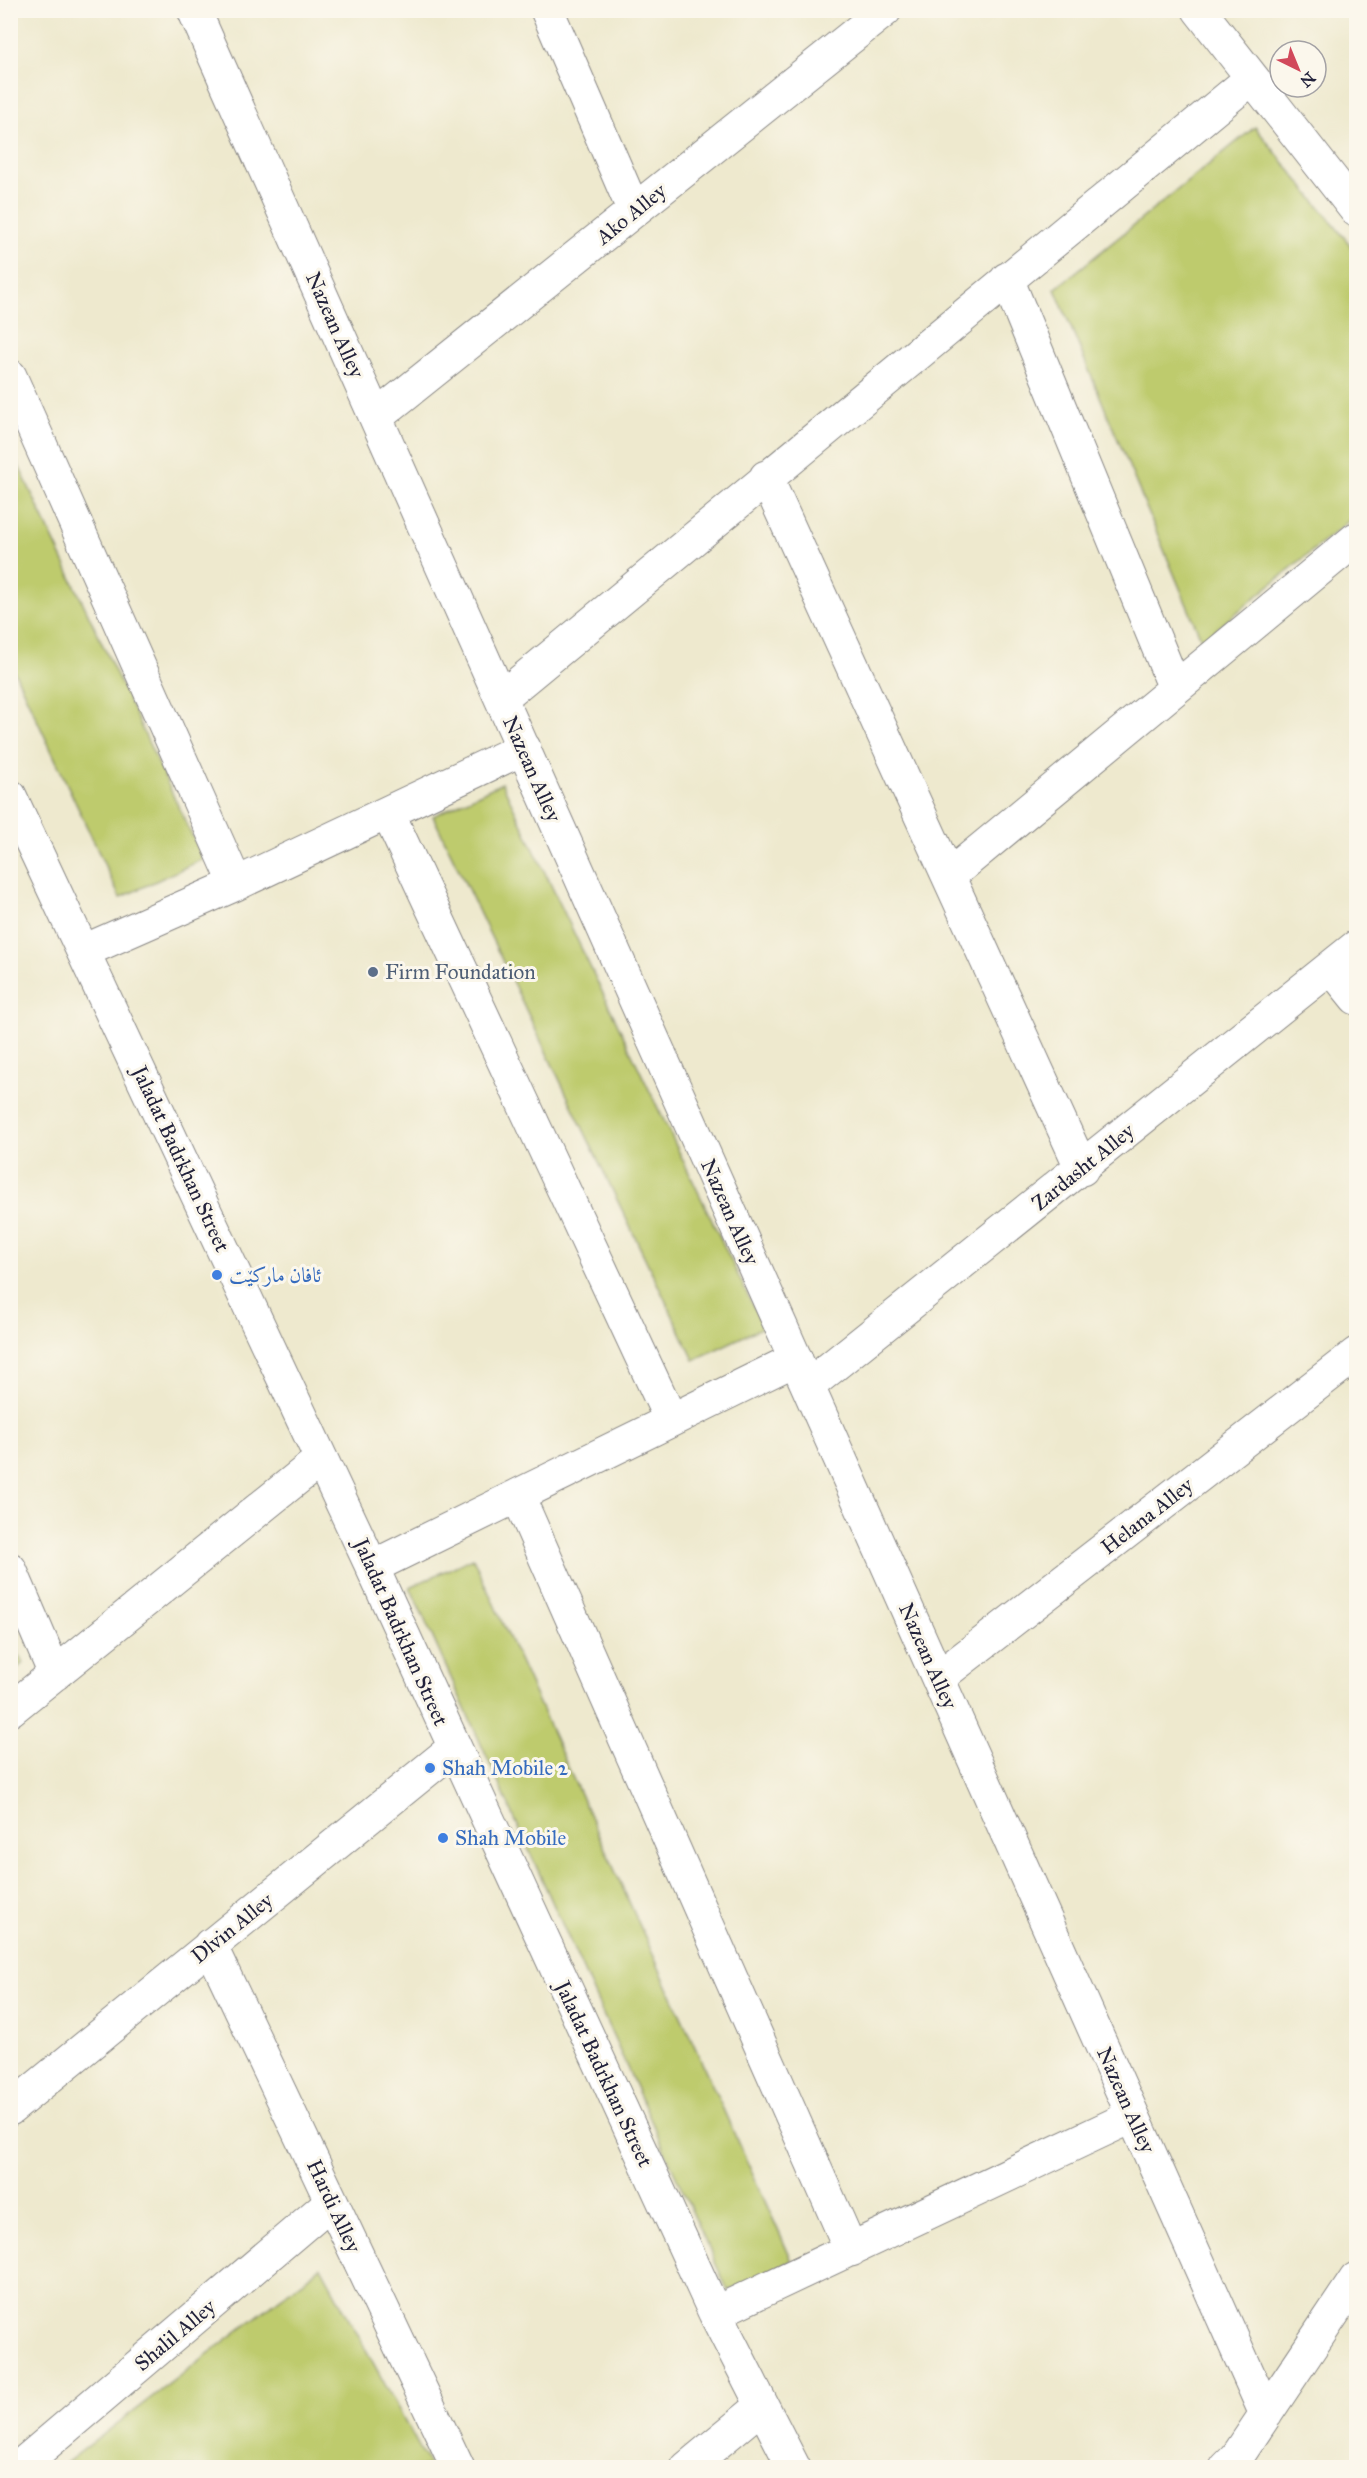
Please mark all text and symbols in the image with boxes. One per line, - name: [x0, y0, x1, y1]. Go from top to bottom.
- north arrow: [1268, 39, 1328, 99]
- text: N: [1296, 68, 1319, 91]
- street label: Ako Alley: [590, 177, 672, 251]
- street label: Nazean Alley: [300, 268, 370, 383]
- street label: Nazean Alley: [497, 712, 567, 827]
- place label: Firm Foundation: [385, 959, 536, 985]
- marker: Firm Foundation: [366, 965, 380, 979]
- street label: Jaladat Badrkhan Street: [126, 1060, 236, 1257]
- street label: Zardasht Alley: [1027, 1117, 1140, 1216]
- street label: Nazean Alley: [695, 1155, 765, 1270]
- place label: ئافان مارکێت: [229, 1262, 322, 1288]
- marker: ئافان مارکێت: [210, 1268, 224, 1282]
- street label: Helana Alley: [1096, 1471, 1199, 1560]
- street label: Jaladat Badrkhan Street: [347, 1533, 454, 1730]
- street label: Nazean Alley: [893, 1599, 963, 1714]
- place label: Shah Mobile 2: [442, 1755, 569, 1781]
- marker: Shah Mobile 2: [423, 1761, 437, 1775]
- place label: Shah Mobile: [455, 1825, 566, 1851]
- marker: Shah Mobile: [436, 1831, 450, 1845]
- street label: Dlvin Alley: [186, 1886, 279, 1969]
- street label: Jaladat Badrkhan Street: [549, 1975, 659, 2172]
- street label: Nazean Alley: [1091, 2043, 1161, 2158]
- street label: Hardi Alley: [301, 2155, 367, 2258]
- street label: Shalil Alley: [129, 2293, 222, 2377]

